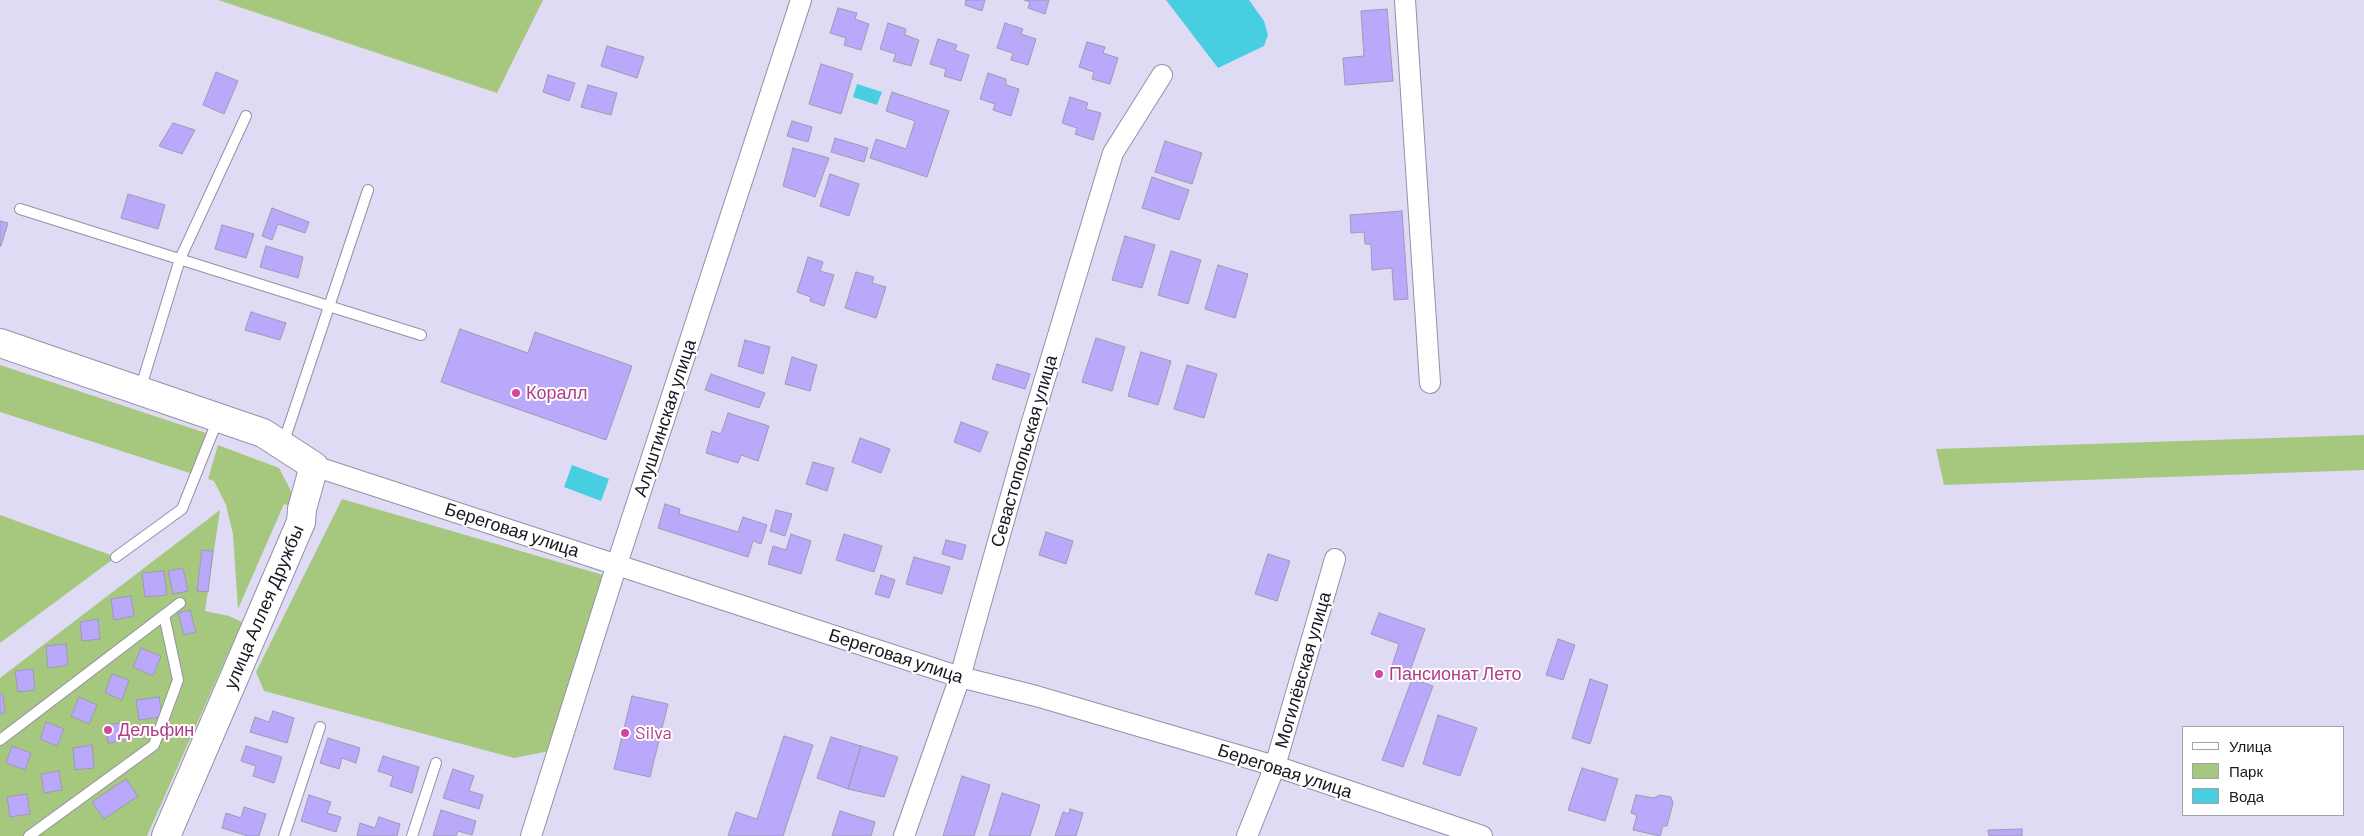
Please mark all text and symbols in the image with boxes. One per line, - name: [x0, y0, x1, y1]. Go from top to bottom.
- street label: Алуштинская улица: [629, 337, 701, 499]
- street label: Севастопольская улица: [986, 352, 1062, 550]
- place label: Коралл: [526, 382, 588, 404]
- marker: Коралл: [510, 387, 522, 399]
- street label: Береговая улица: [442, 498, 582, 562]
- street label: улица Аллея Дружбы: [220, 522, 308, 692]
- street label: Могилёвская улица: [1270, 589, 1336, 751]
- street label: Береговая улица: [826, 624, 966, 688]
- place label: Пансионат Лето: [1389, 663, 1522, 685]
- marker: Пансионат Лето: [1373, 668, 1385, 680]
- place label: Дельфин: [118, 719, 194, 741]
- place label: Silva: [635, 722, 672, 744]
- marker: Дельфин: [102, 724, 114, 736]
- legend: [2182, 726, 2344, 816]
- marker: Silva: [619, 727, 631, 739]
- text: Улица: [2229, 737, 2272, 755]
- street label: Береговая улица: [1215, 739, 1355, 803]
- text: Парк: [2229, 762, 2263, 780]
- text: Вода: [2229, 787, 2264, 805]

